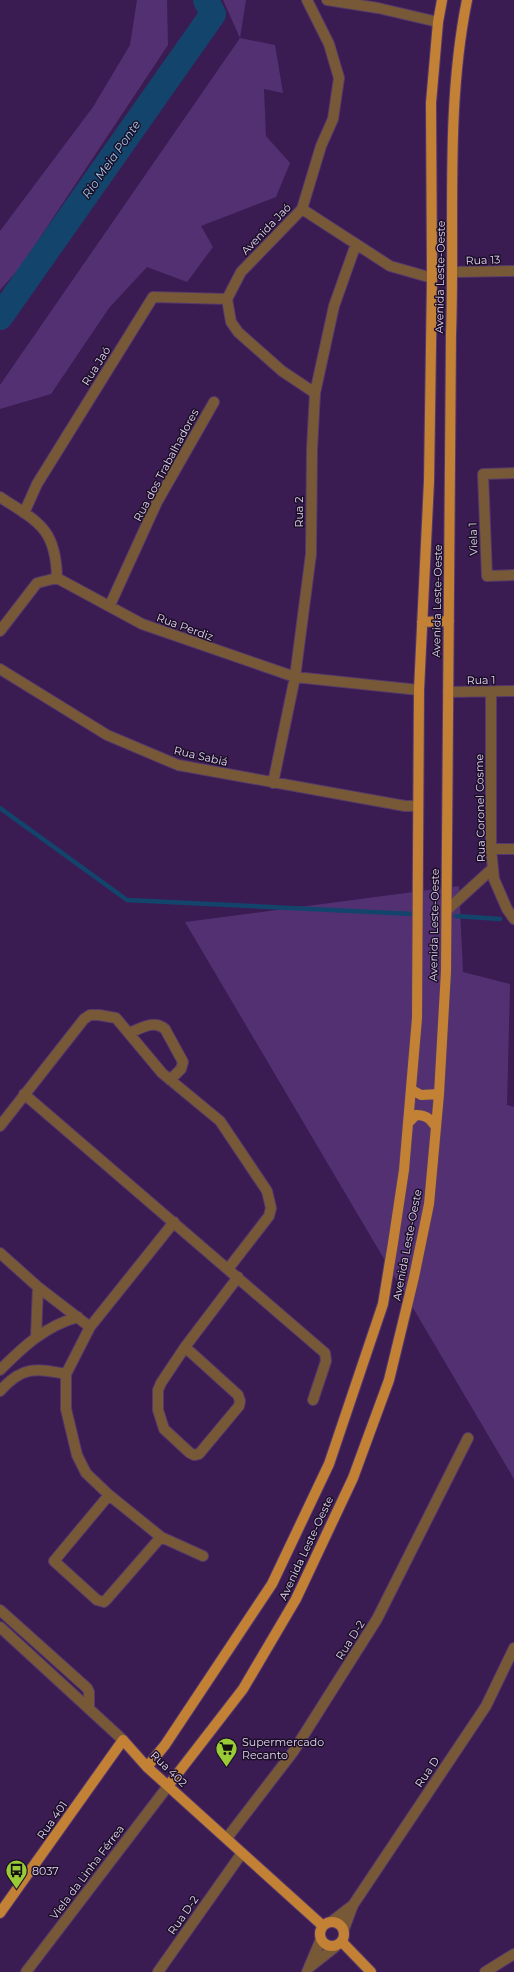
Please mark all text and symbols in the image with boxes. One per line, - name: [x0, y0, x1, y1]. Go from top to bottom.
- water label: Rio Meia Ponte: [79, 117, 143, 201]
- street label: Avenida Jaó: [238, 200, 294, 258]
- street label: Avenida Leste-Oeste: [432, 220, 448, 334]
- street label: Rua 13: [465, 252, 501, 268]
- street label: Rua Jaó: [79, 344, 114, 388]
- street label: Rua dos Trabalhadores: [130, 406, 202, 524]
- street label: Rua 2: [292, 497, 306, 527]
- street label: Viela 1: [465, 522, 481, 556]
- street label: Avenida Leste-Oeste: [429, 544, 445, 658]
- street label: Rua Perdiz: [155, 610, 216, 644]
- street label: Rua 1: [467, 673, 495, 687]
- street label: Rua Sabiá: [173, 743, 229, 769]
- street label: Rua Coronel Cosme: [472, 753, 488, 862]
- street label: Avenida Leste-Oeste: [426, 868, 442, 982]
- street label: Avenida Leste-Oeste: [389, 1188, 425, 1302]
- street label: Avenida Leste-Oeste: [276, 1493, 336, 1602]
- street label: Rua D-2: [332, 1618, 368, 1662]
- supermarket icon: Supermercado Recanto: [213, 1735, 239, 1768]
- place label: Supermercado Recanto: [242, 1735, 324, 1762]
- street label: Rua 402: [148, 1748, 190, 1790]
- street label: Rua D: [412, 1754, 442, 1790]
- street label: Rua 401: [34, 1798, 70, 1842]
- street label: Viela da Linha Férrea: [47, 1822, 127, 1922]
- bus stop icon: 8037: [3, 1858, 29, 1891]
- place label: 8037: [32, 1864, 59, 1878]
- street label: Rua D-2: [165, 1893, 201, 1937]

